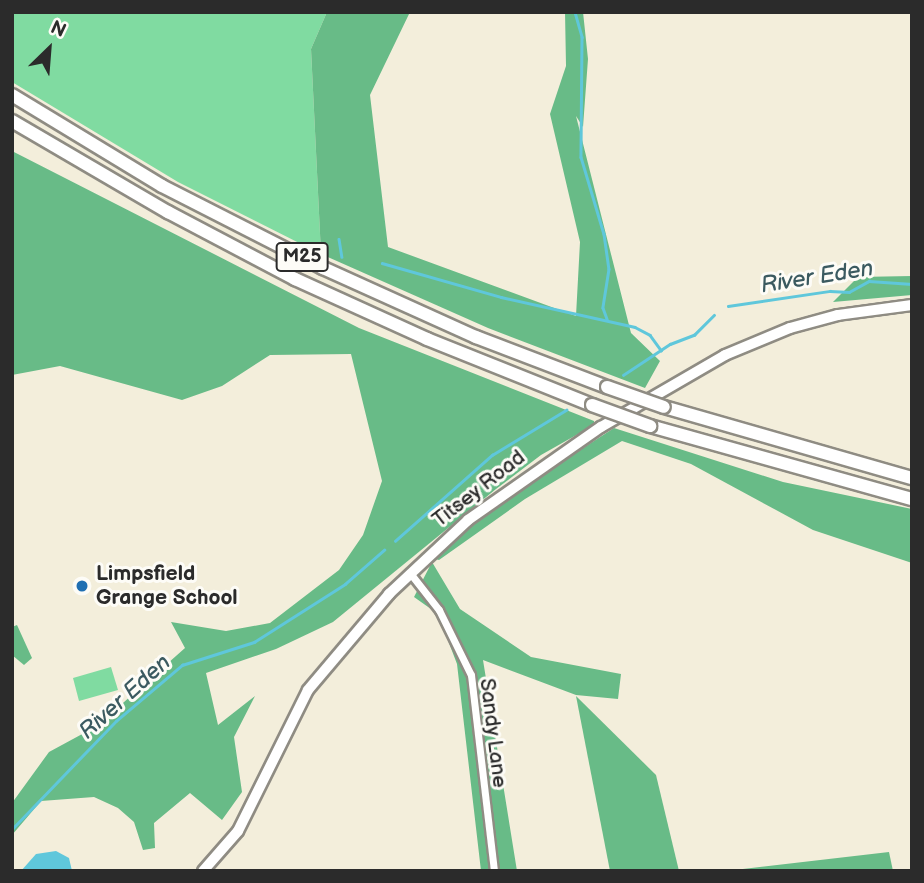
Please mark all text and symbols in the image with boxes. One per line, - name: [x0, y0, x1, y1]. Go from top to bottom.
- north arrow: [14, 14, 84, 84]
- text: N: [47, 16, 69, 43]
- road number: M25: [274, 242, 330, 272]
- water label: River Eden: [759, 254, 875, 300]
- street label: Titsey Road: [427, 445, 531, 533]
- place label: Limpsfield Grange School: [96, 561, 238, 611]
- marker: Limpsfield Grange School: [74, 578, 90, 594]
- water label: River Eden: [74, 649, 176, 745]
- street label: Sandy Lane: [474, 676, 512, 790]

